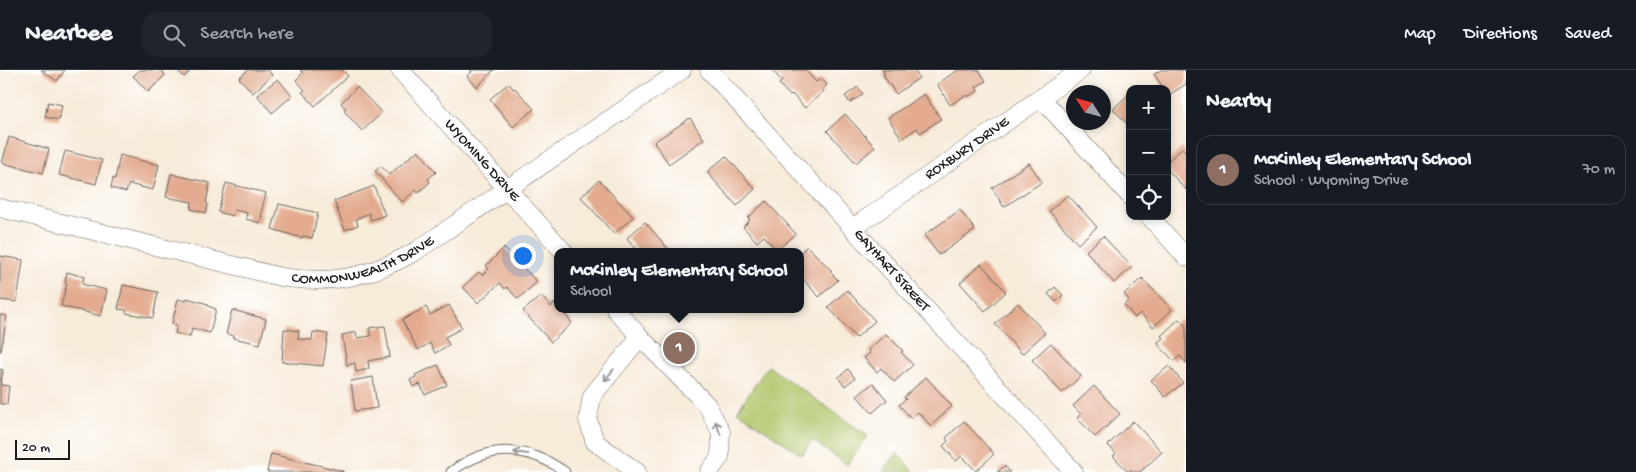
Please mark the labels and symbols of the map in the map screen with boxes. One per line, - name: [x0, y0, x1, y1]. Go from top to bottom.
- north arrow: [1066, 85, 1111, 130]
- street label: ROXBURY DRIVE: [922, 113, 1013, 184]
- street label: WYOMING DRIVE: [440, 116, 524, 206]
- street label: GAYHART STREET: [849, 226, 934, 316]
- street label: COMMONWEALTH DRIVE: [291, 232, 438, 289]
- your location: [510, 243, 536, 269]
- pin: 1: [663, 329, 695, 367]
- one-way arrow: [604, 368, 615, 381]
- one-way arrow: [713, 421, 722, 436]
- scale bar: [15, 437, 70, 460]
- one-way arrow: [513, 448, 529, 458]

